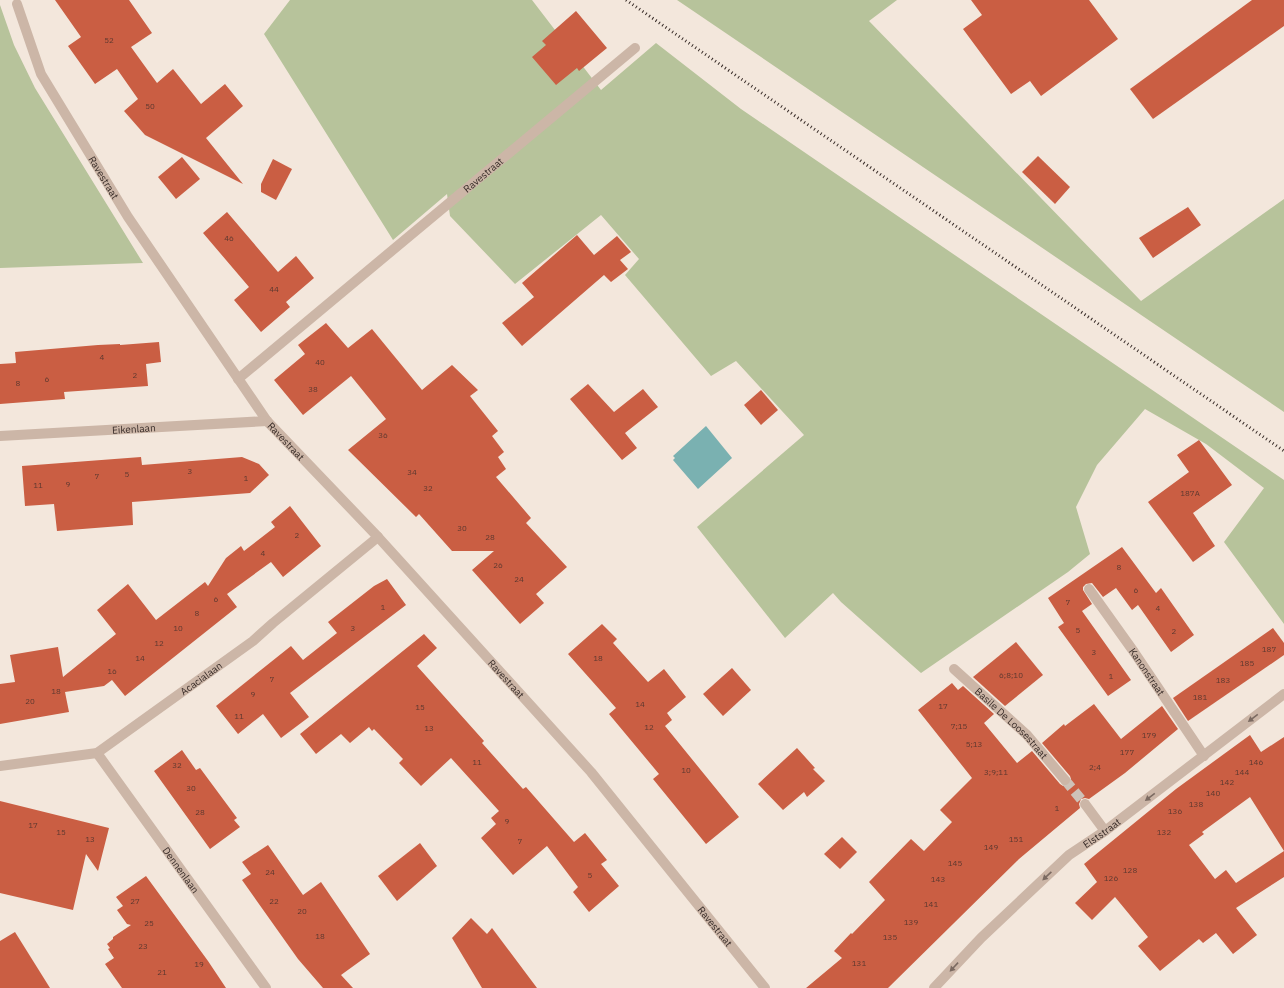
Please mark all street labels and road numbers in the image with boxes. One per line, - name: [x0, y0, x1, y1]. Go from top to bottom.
- street label: Ravestraat: [85, 154, 122, 202]
- street label: Ravestraat: [461, 154, 506, 195]
- street label: Ravestraat: [265, 420, 307, 464]
- street label: Eikenlaan: [112, 421, 156, 437]
- street label: Kanonstraat: [1126, 645, 1168, 699]
- street label: Ravestraat: [485, 657, 527, 702]
- street label: Acacialaan: [178, 659, 225, 698]
- street label: Basile De Loosestraat: [972, 685, 1051, 762]
- street label: Elststraat: [1081, 815, 1124, 851]
- street label: Dennenlaan: [160, 845, 202, 896]
- street label: Ravestraat: [695, 904, 735, 950]

